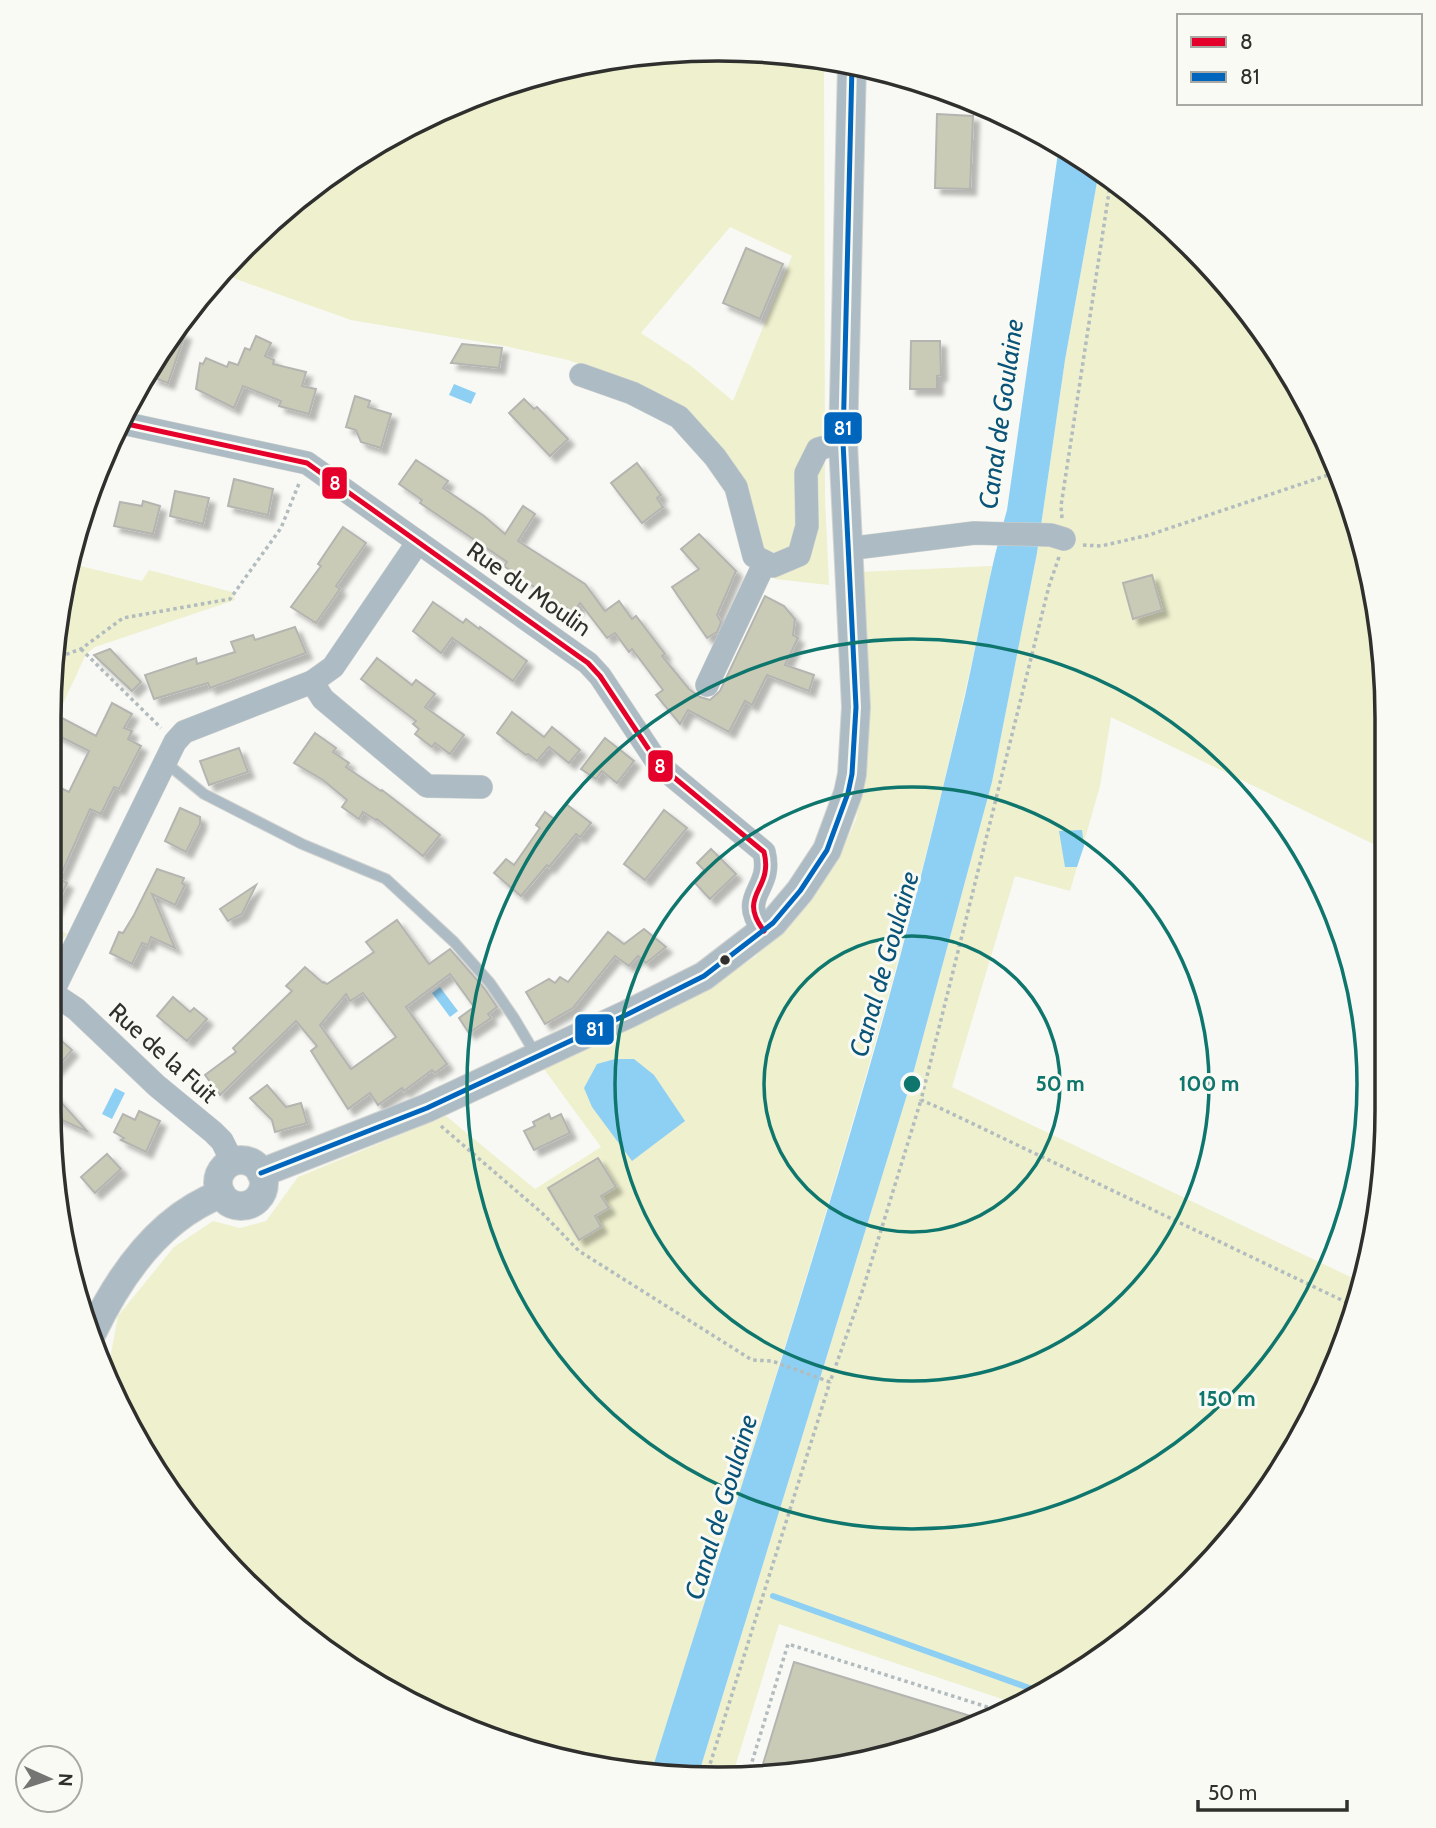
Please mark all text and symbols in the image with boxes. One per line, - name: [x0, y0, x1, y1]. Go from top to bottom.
- legend: [1177, 14, 1422, 105]
- text: 8: [1240, 29, 1253, 54]
- text: 81: [1240, 64, 1260, 89]
- water label: Canal de Goulaine: [972, 317, 1030, 511]
- line badge: 81: [823, 411, 863, 445]
- text: 81: [834, 417, 852, 440]
- line badge: 8: [321, 466, 348, 500]
- text: 8: [329, 472, 341, 495]
- street label: Rue du Moulin: [462, 535, 597, 642]
- line badge: 8: [647, 749, 674, 783]
- text: 8: [654, 755, 666, 778]
- water label: Canal de Goulaine: [842, 867, 926, 1060]
- unlabelled marker: [718, 953, 732, 967]
- street label: Rue de la Fuit: [103, 997, 223, 1109]
- line badge: 81: [574, 1013, 615, 1046]
- text: 81: [586, 1018, 604, 1041]
- text: 50 m: [1035, 1071, 1085, 1096]
- text: 100 m: [1179, 1071, 1239, 1096]
- centre of rings: [900, 1072, 924, 1096]
- text: 150 m: [1199, 1386, 1255, 1411]
- water label: Canal de Goulaine: [678, 1411, 764, 1603]
- north arrow: [14, 1744, 84, 1814]
- scale bar: [1198, 1769, 1347, 1813]
- text: N: [54, 1773, 77, 1787]
- text: 50 m: [1208, 1780, 1257, 1805]

